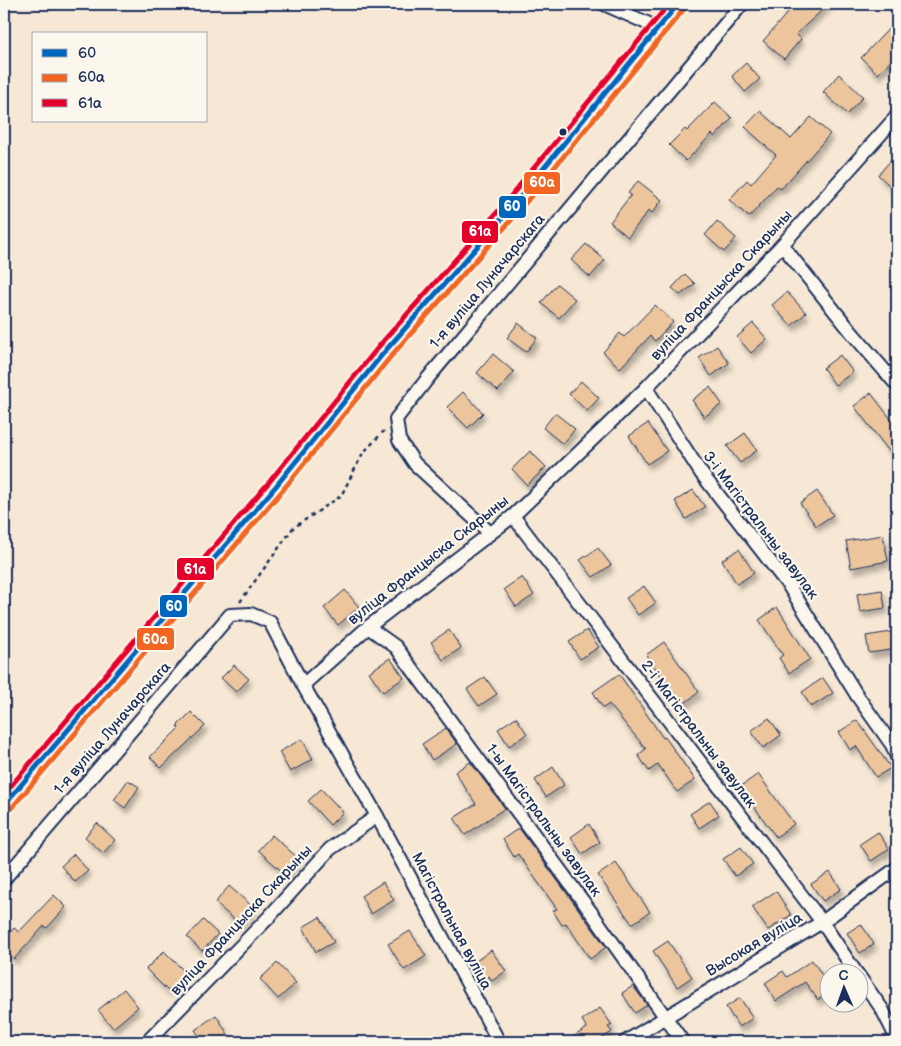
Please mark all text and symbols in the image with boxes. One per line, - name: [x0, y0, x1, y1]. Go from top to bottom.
- legend: [32, 32, 208, 122]
- text: 60: [78, 44, 96, 63]
- text: 60а: [78, 68, 105, 87]
- text: 61а: [78, 94, 102, 113]
- unlabelled marker: [558, 127, 568, 137]
- line badge: 60а: [523, 171, 561, 195]
- text: 60а: [529, 174, 556, 191]
- line badge: 60: [498, 195, 527, 219]
- text: 60: [503, 198, 521, 215]
- street label: вуліца Францыска Скарыны: [647, 206, 796, 365]
- street label: 1-я вуліца Луначарскага: [426, 210, 549, 352]
- line badge: 61а: [461, 220, 499, 244]
- text: 61а: [469, 223, 492, 240]
- street label: 3-і Магістральны завулак: [699, 447, 823, 603]
- street label: вуліца Францыска Скарыны: [344, 492, 513, 629]
- line badge: 61а: [176, 557, 215, 581]
- text: 61а: [184, 561, 207, 578]
- line badge: 60: [159, 594, 188, 618]
- text: 60: [165, 598, 183, 615]
- line badge: 60а: [136, 627, 175, 651]
- text: 60а: [142, 631, 169, 648]
- street label: 2-і Магістральны завулак: [637, 657, 760, 812]
- street label: 1-я вуліца Луначарскага: [50, 658, 175, 799]
- street label: 1-ы Магістральны завулак: [482, 740, 605, 900]
- street label: вуліца Францыска Скарыны: [167, 841, 316, 1000]
- street label: Магістральная вуліца: [407, 849, 496, 993]
- street label: Высокая вуліца: [703, 908, 806, 981]
- north arrow: [818, 964, 868, 1014]
- text: С: [838, 967, 849, 984]

